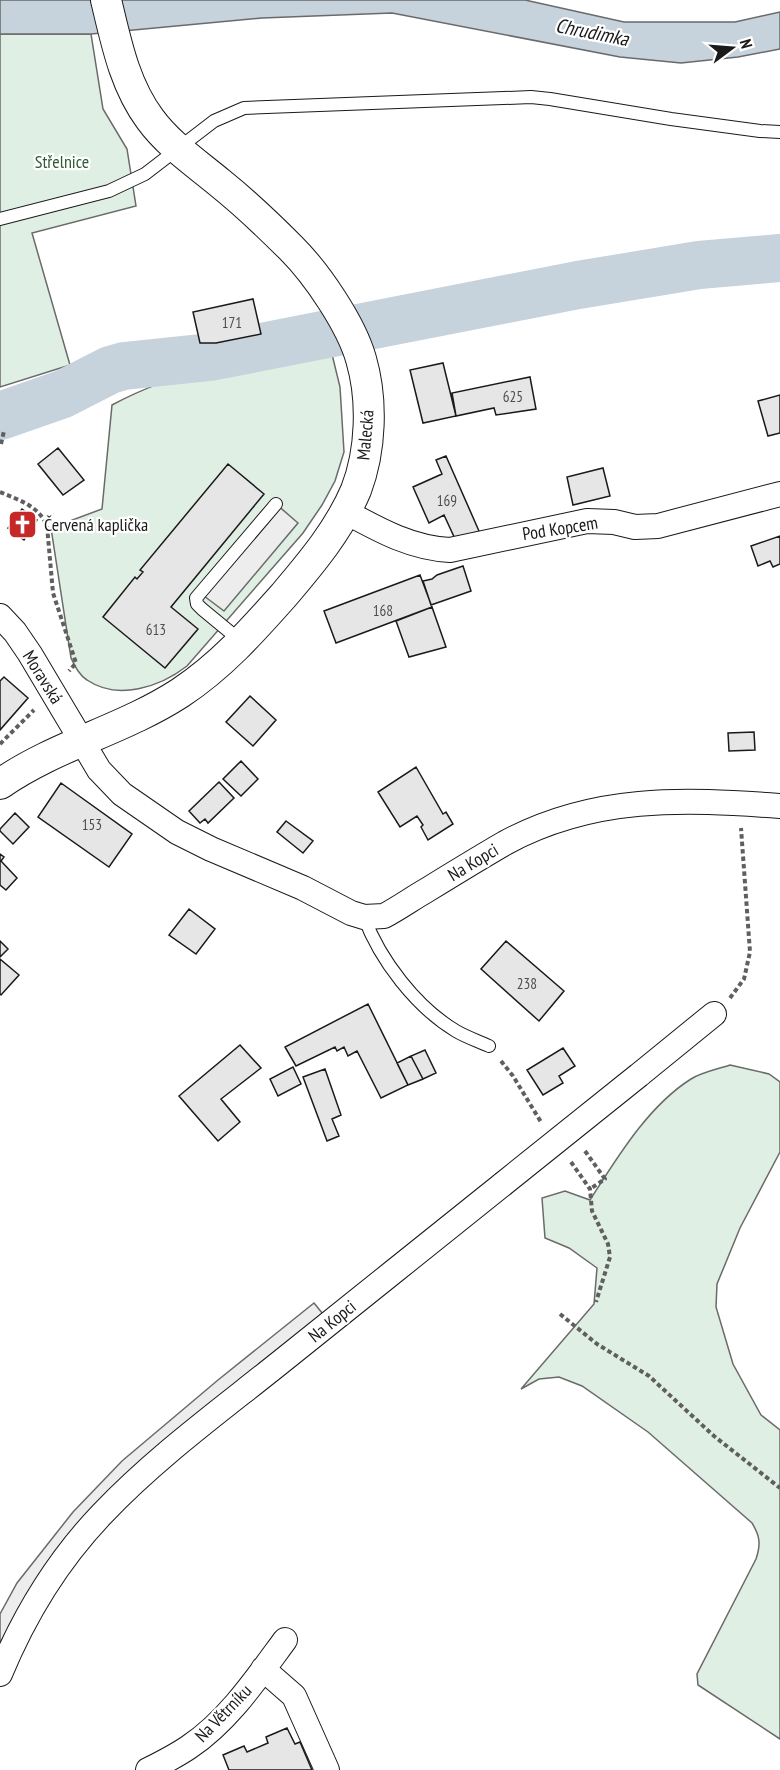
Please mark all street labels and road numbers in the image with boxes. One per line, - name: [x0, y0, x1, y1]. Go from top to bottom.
- street label: Malecká: [351, 409, 379, 461]
- street label: Pod Kopcem: [521, 511, 599, 545]
- street label: Moravská: [18, 646, 68, 708]
- street label: Na Kopci: [444, 838, 502, 886]
- street label: Na Kopci: [303, 1295, 361, 1347]
- street label: Na Větrníku: [190, 1679, 256, 1747]

